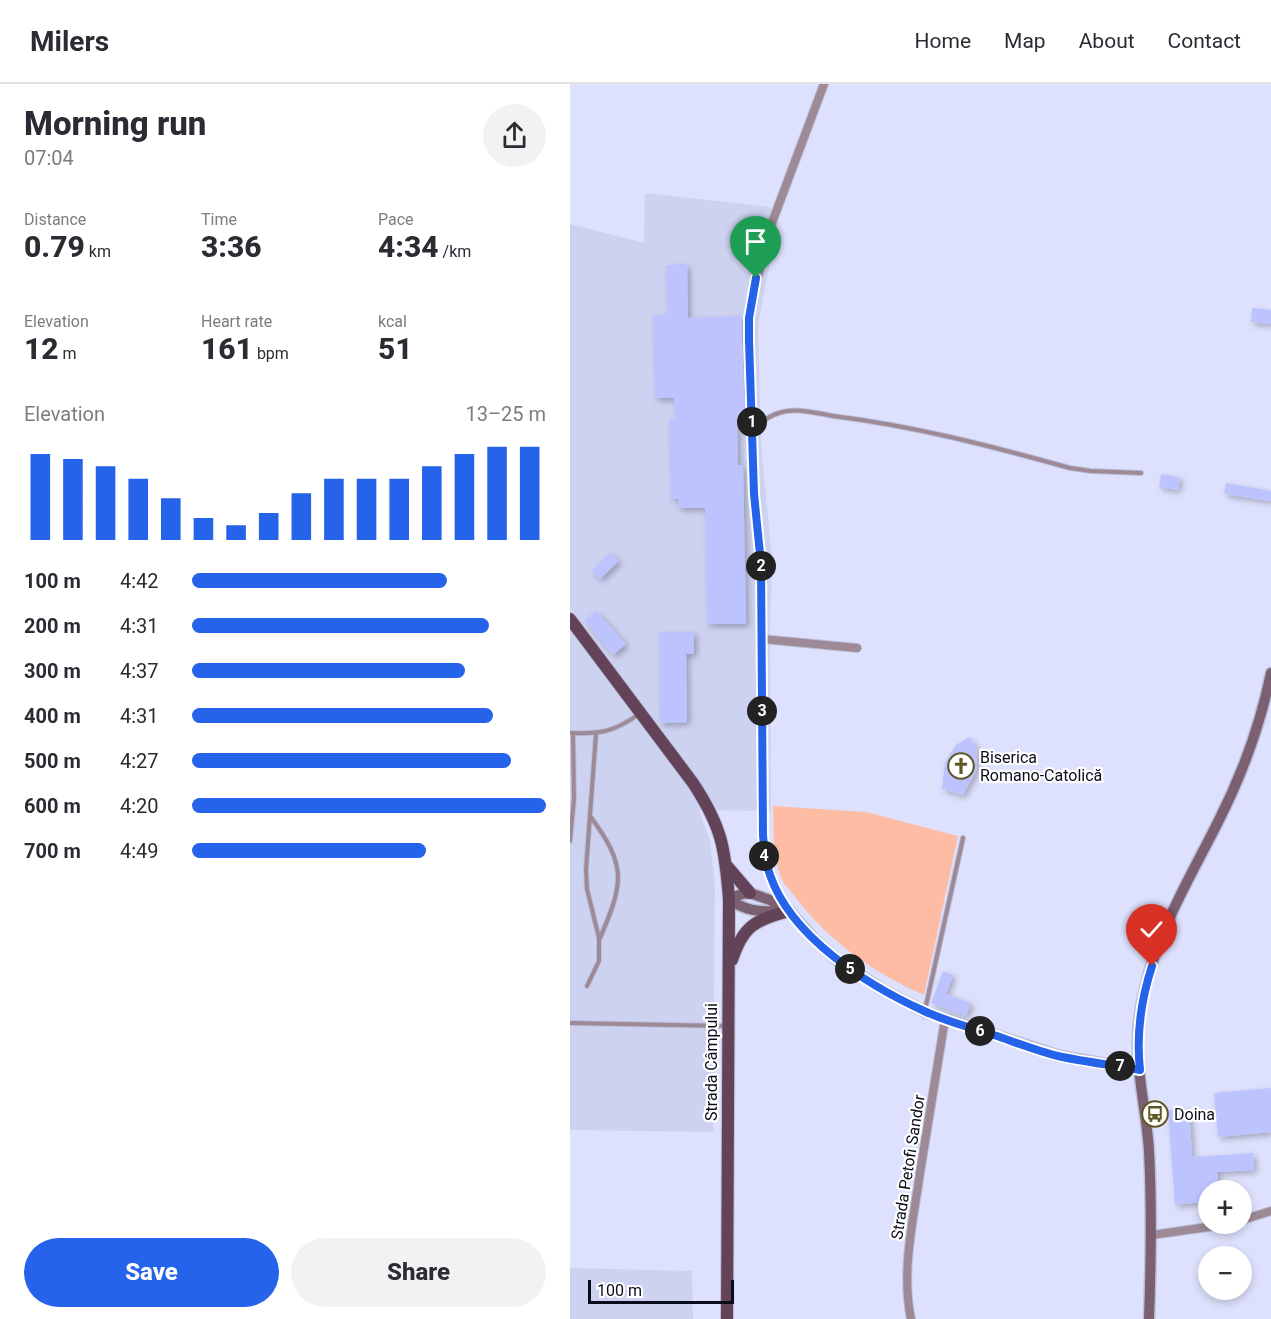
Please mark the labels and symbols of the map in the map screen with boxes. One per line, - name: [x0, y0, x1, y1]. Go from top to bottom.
- pin: [730, 216, 781, 278]
- pin: 1: [737, 407, 767, 437]
- pin: 2: [746, 551, 776, 581]
- pin: 3: [747, 696, 777, 726]
- place label: Biserica Romano-Catolică: [980, 748, 1102, 785]
- church icon: Biserica Romano-Catolică: [946, 751, 976, 781]
- pin: 4: [749, 841, 779, 871]
- pin: [1126, 904, 1177, 966]
- pin: 5: [835, 954, 865, 984]
- street label: Strada Câmpului: [702, 1003, 721, 1121]
- pin: 6: [965, 1016, 995, 1046]
- pin: 7: [1105, 1051, 1135, 1081]
- street label: Strada Petofi Sandor: [887, 1093, 929, 1241]
- bus stop icon: Doina: [1140, 1099, 1170, 1129]
- place label: Doina: [1174, 1105, 1215, 1124]
- scale bar: [588, 1277, 734, 1304]

